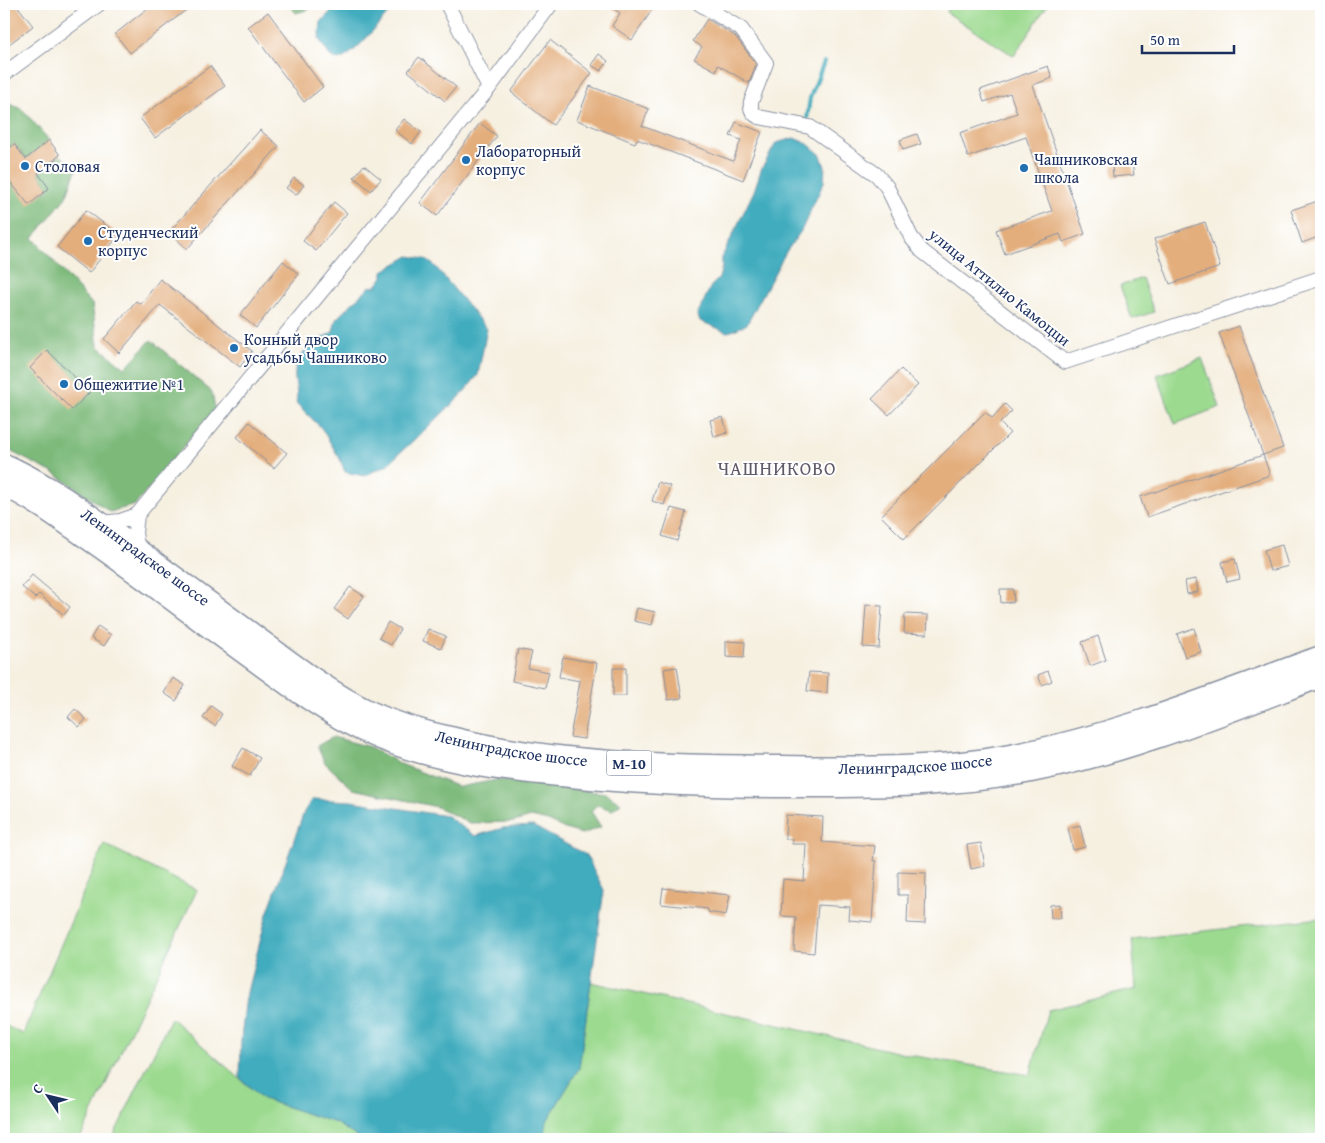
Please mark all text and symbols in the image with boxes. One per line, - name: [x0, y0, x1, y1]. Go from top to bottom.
- scale bar: [1142, 22, 1235, 54]
- text: 50 m: [1150, 29, 1181, 50]
- place label: Лабораторный корпус: [476, 139, 581, 181]
- place label: Чашниковская школа: [1034, 147, 1138, 189]
- place label: Столовая: [35, 154, 100, 178]
- marker: Лабораторный корпус: [460, 154, 472, 166]
- marker: Столовая: [19, 160, 31, 172]
- marker: Чашниковская школа: [1018, 162, 1030, 174]
- place label: Студенческий корпус: [98, 220, 199, 262]
- street label: улица Аттилио Камоцци: [923, 222, 1076, 352]
- marker: Студенческий корпус: [82, 235, 94, 247]
- place label: Конный двор усадьбы Чашниково: [243, 327, 387, 369]
- marker: Конный двор усадьбы Чашниково: [228, 342, 240, 354]
- place label: Общежитие №1: [74, 372, 184, 396]
- marker: Общежитие №1: [58, 378, 70, 390]
- district label: ЧАШНИКОВО: [718, 454, 836, 482]
- street label: Ленинградское шоссе: [76, 502, 215, 612]
- street label: Ленинградское шоссе: [433, 723, 589, 772]
- street label: Ленинградское шоссе: [838, 747, 994, 780]
- road number: М-10: [606, 750, 652, 776]
- north arrow: [22, 1070, 72, 1120]
- text: С: [27, 1079, 48, 1098]

